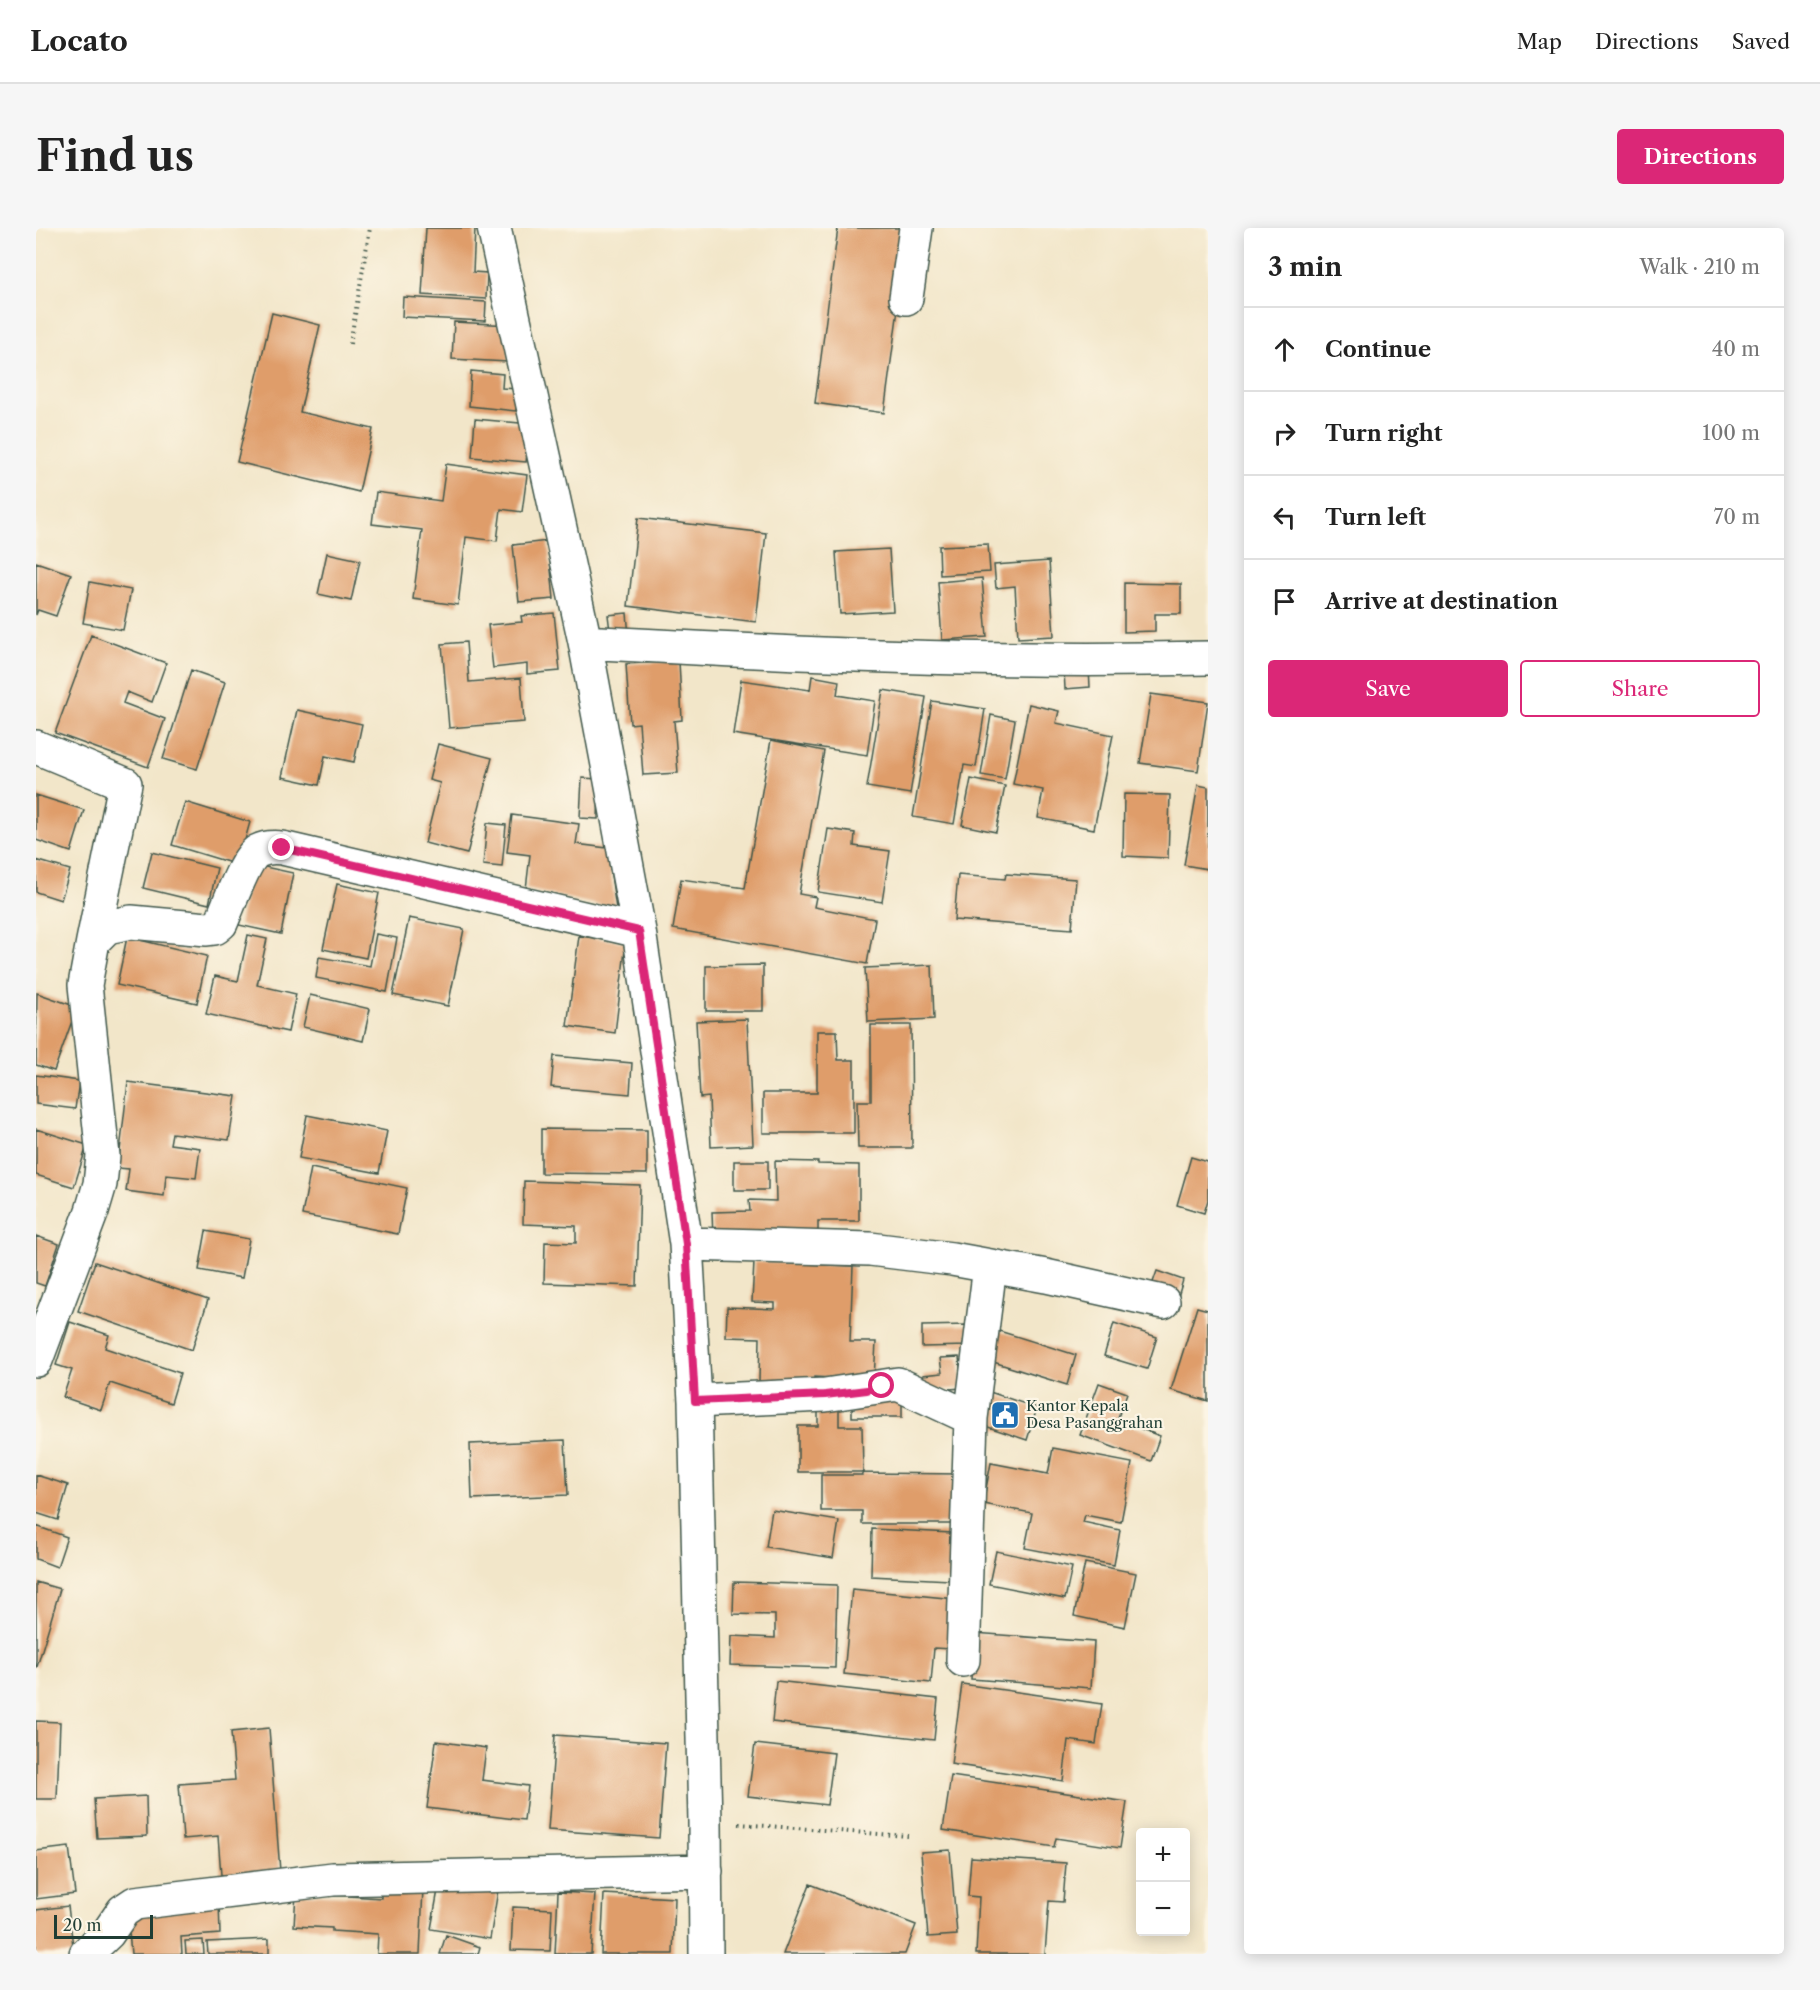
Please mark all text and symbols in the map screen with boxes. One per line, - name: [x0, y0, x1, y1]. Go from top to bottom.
- text: Locato: [30, 24, 128, 58]
- text: Map: [1517, 29, 1562, 54]
- text: Directions: [1595, 29, 1699, 54]
- text: Saved: [1732, 29, 1790, 54]
- button: Directions: [1617, 129, 1784, 184]
- text: Find us: [36, 130, 194, 182]
- text: 3 min: [1268, 251, 1342, 283]
- text: Walk · 210 m: [1639, 255, 1760, 279]
- icon: ahead: [1268, 333, 1301, 366]
- text: Continue: [1325, 336, 1431, 363]
- text: 40 m: [1712, 337, 1760, 361]
- icon: right: [1268, 417, 1301, 450]
- text: Turn right: [1325, 420, 1443, 447]
- text: 100 m: [1702, 421, 1760, 445]
- icon: left: [1268, 501, 1301, 534]
- text: Turn left: [1325, 504, 1426, 531]
- text: 70 m: [1714, 505, 1760, 529]
- icon: arrive: [1268, 585, 1301, 618]
- text: Arrive at destination: [1325, 588, 1558, 615]
- button: Save: [1268, 660, 1508, 717]
- button: Share: [1520, 660, 1760, 717]
- route end: [268, 834, 294, 860]
- route start: [868, 1372, 894, 1398]
- place label: Kantor Kepala Desa Pasanggrahan: [1026, 1396, 1163, 1432]
- public building icon: Kantor Kepala Desa Pasanggrahan: [989, 1399, 1021, 1431]
- map controls: [1136, 1828, 1190, 1936]
- button: +: [1136, 1828, 1190, 1882]
- button: −: [1136, 1882, 1190, 1936]
- scale bar: [54, 1912, 153, 1940]
- text: 20 m: [63, 1915, 102, 1935]

